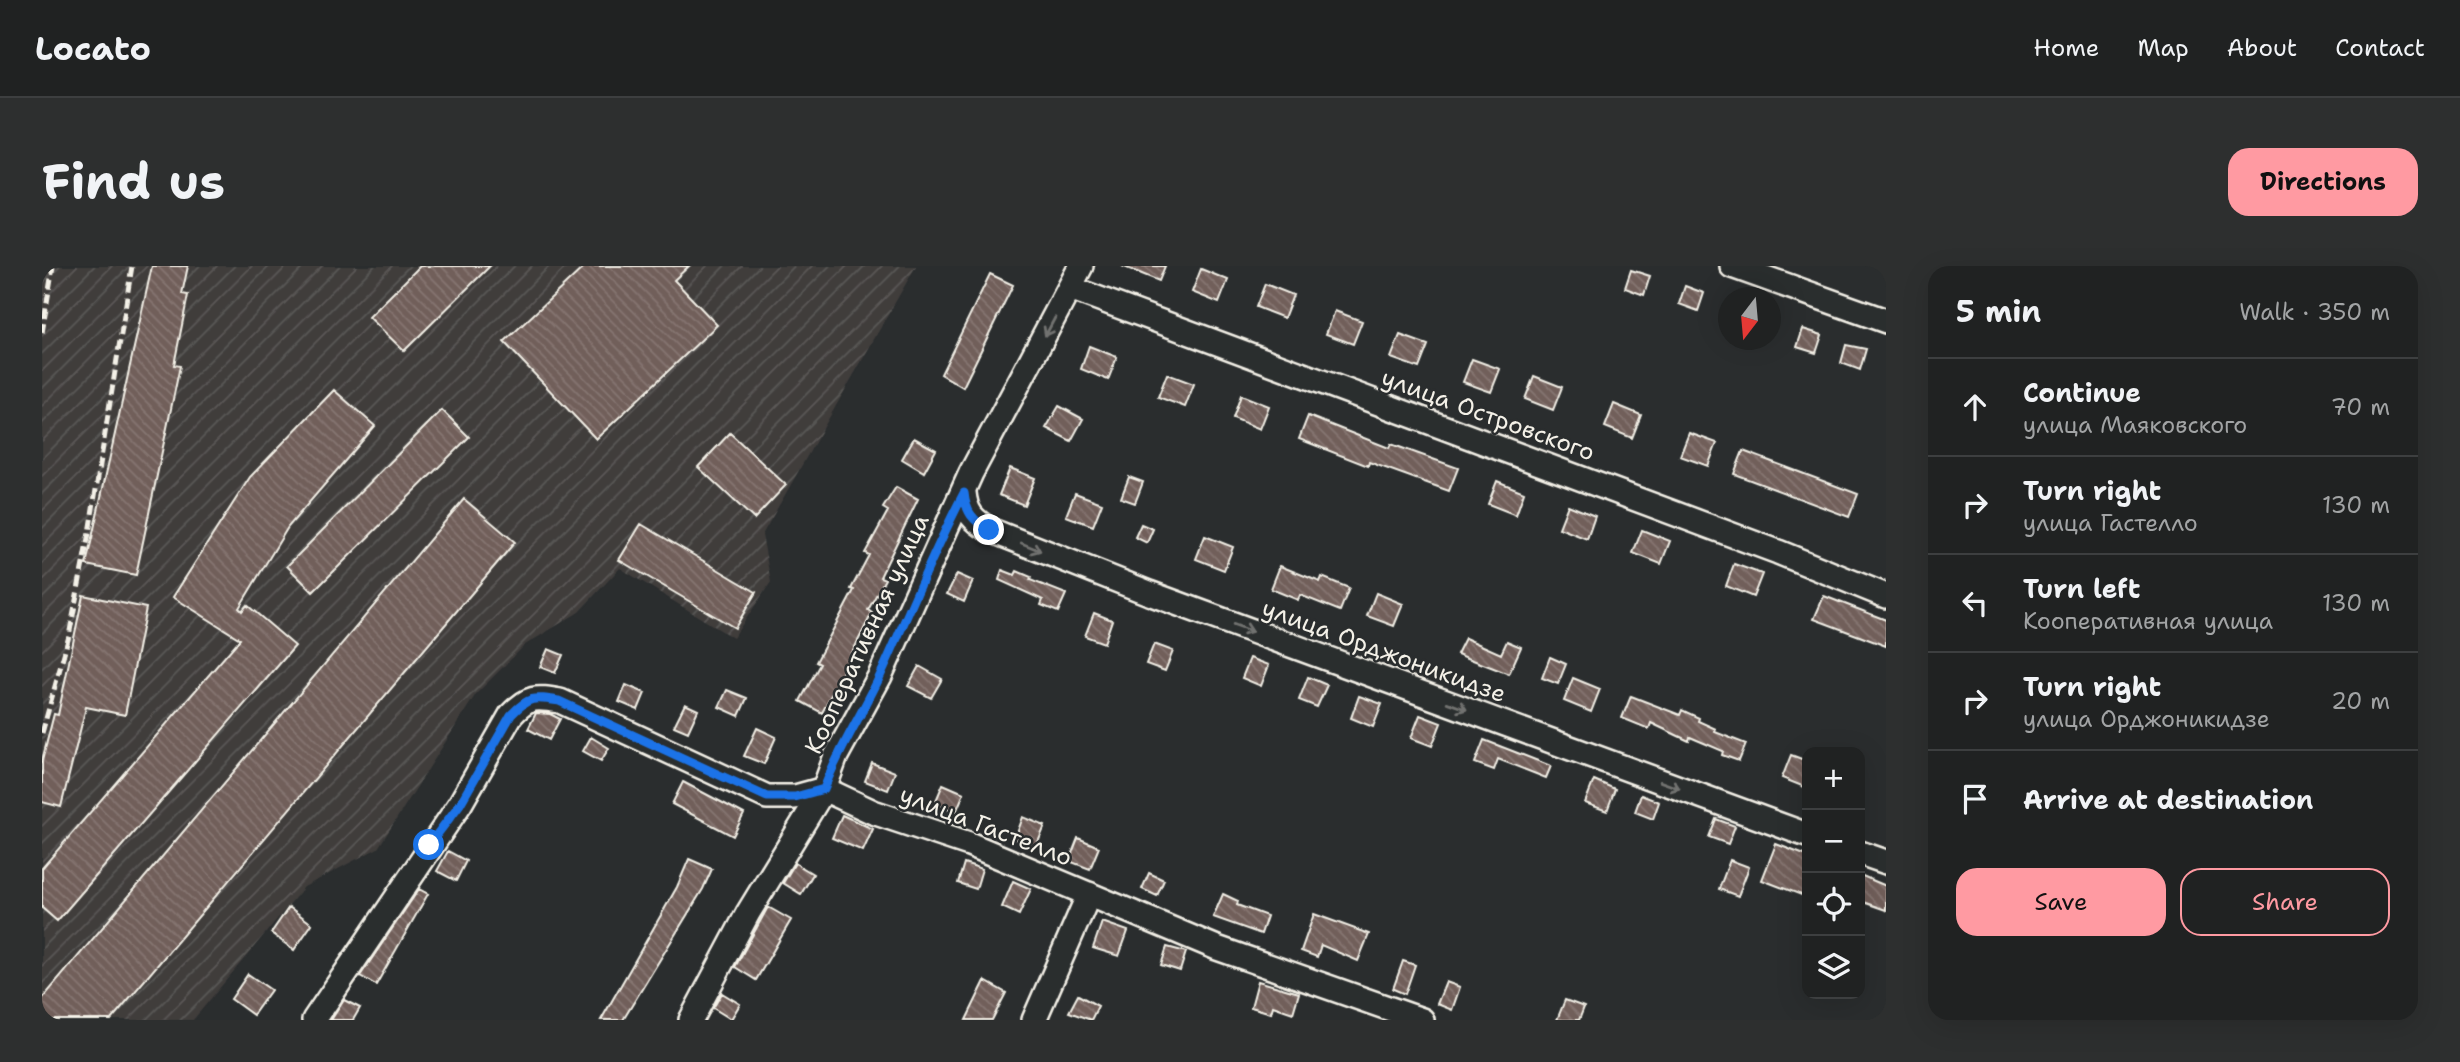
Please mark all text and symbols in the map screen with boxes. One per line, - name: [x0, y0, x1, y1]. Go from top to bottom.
- text: Locato: [35, 26, 151, 71]
- text: Home: [2033, 32, 2099, 64]
- text: Map: [2137, 32, 2189, 64]
- text: About: [2227, 32, 2297, 64]
- text: Contact: [2335, 32, 2425, 64]
- button: Directions: [2228, 148, 2418, 216]
- text: Find us: [42, 149, 225, 215]
- north arrow: [1718, 287, 1781, 350]
- text: 5 min: [1956, 291, 2041, 332]
- text: Walk · 350 m: [2239, 297, 2390, 327]
- one-way arrow: [1042, 316, 1056, 336]
- street label: улица Островского: [1377, 362, 1599, 468]
- text: Continue: [2023, 375, 2141, 410]
- icon: ahead: [1956, 388, 1994, 426]
- text: 70 m: [2331, 392, 2390, 422]
- text: улица Маяковского: [2023, 410, 2247, 440]
- text: Turn right: [2023, 473, 2161, 508]
- icon: right: [1956, 486, 1994, 524]
- text: 130 m: [2322, 490, 2390, 520]
- text: улица Гастелло: [2023, 508, 2198, 538]
- street label: Кооперативная улица: [797, 509, 937, 759]
- route end: [973, 514, 1004, 545]
- one-way arrow: [1019, 541, 1041, 554]
- text: Turn left: [2023, 571, 2140, 606]
- icon: left: [1956, 584, 1994, 622]
- text: 130 m: [2322, 588, 2390, 618]
- street label: улица Орджоникидзе: [1258, 592, 1510, 710]
- text: Кооперативная улица: [2023, 606, 2273, 636]
- one-way arrow: [1232, 622, 1254, 635]
- text: Turn right: [2023, 669, 2161, 704]
- icon: right: [1956, 682, 1994, 720]
- text: 20 m: [2331, 686, 2390, 716]
- one-way arrow: [1445, 701, 1467, 713]
- text: улица Орджоникидзе: [2023, 704, 2270, 734]
- map controls: [1802, 747, 1865, 999]
- button: +: [1802, 747, 1865, 810]
- street label: улица Гастелло: [895, 778, 1077, 874]
- one-way arrow: [1659, 779, 1681, 792]
- icon: arrive: [1956, 780, 1994, 818]
- text: Arrive at destination: [2023, 782, 2313, 817]
- button: −: [1802, 810, 1865, 873]
- route start: [413, 829, 444, 860]
- button: Save: [1956, 868, 2166, 936]
- button: Share: [2180, 868, 2390, 936]
- button: locate: [1802, 873, 1865, 936]
- button: layers: [1802, 936, 1865, 999]

